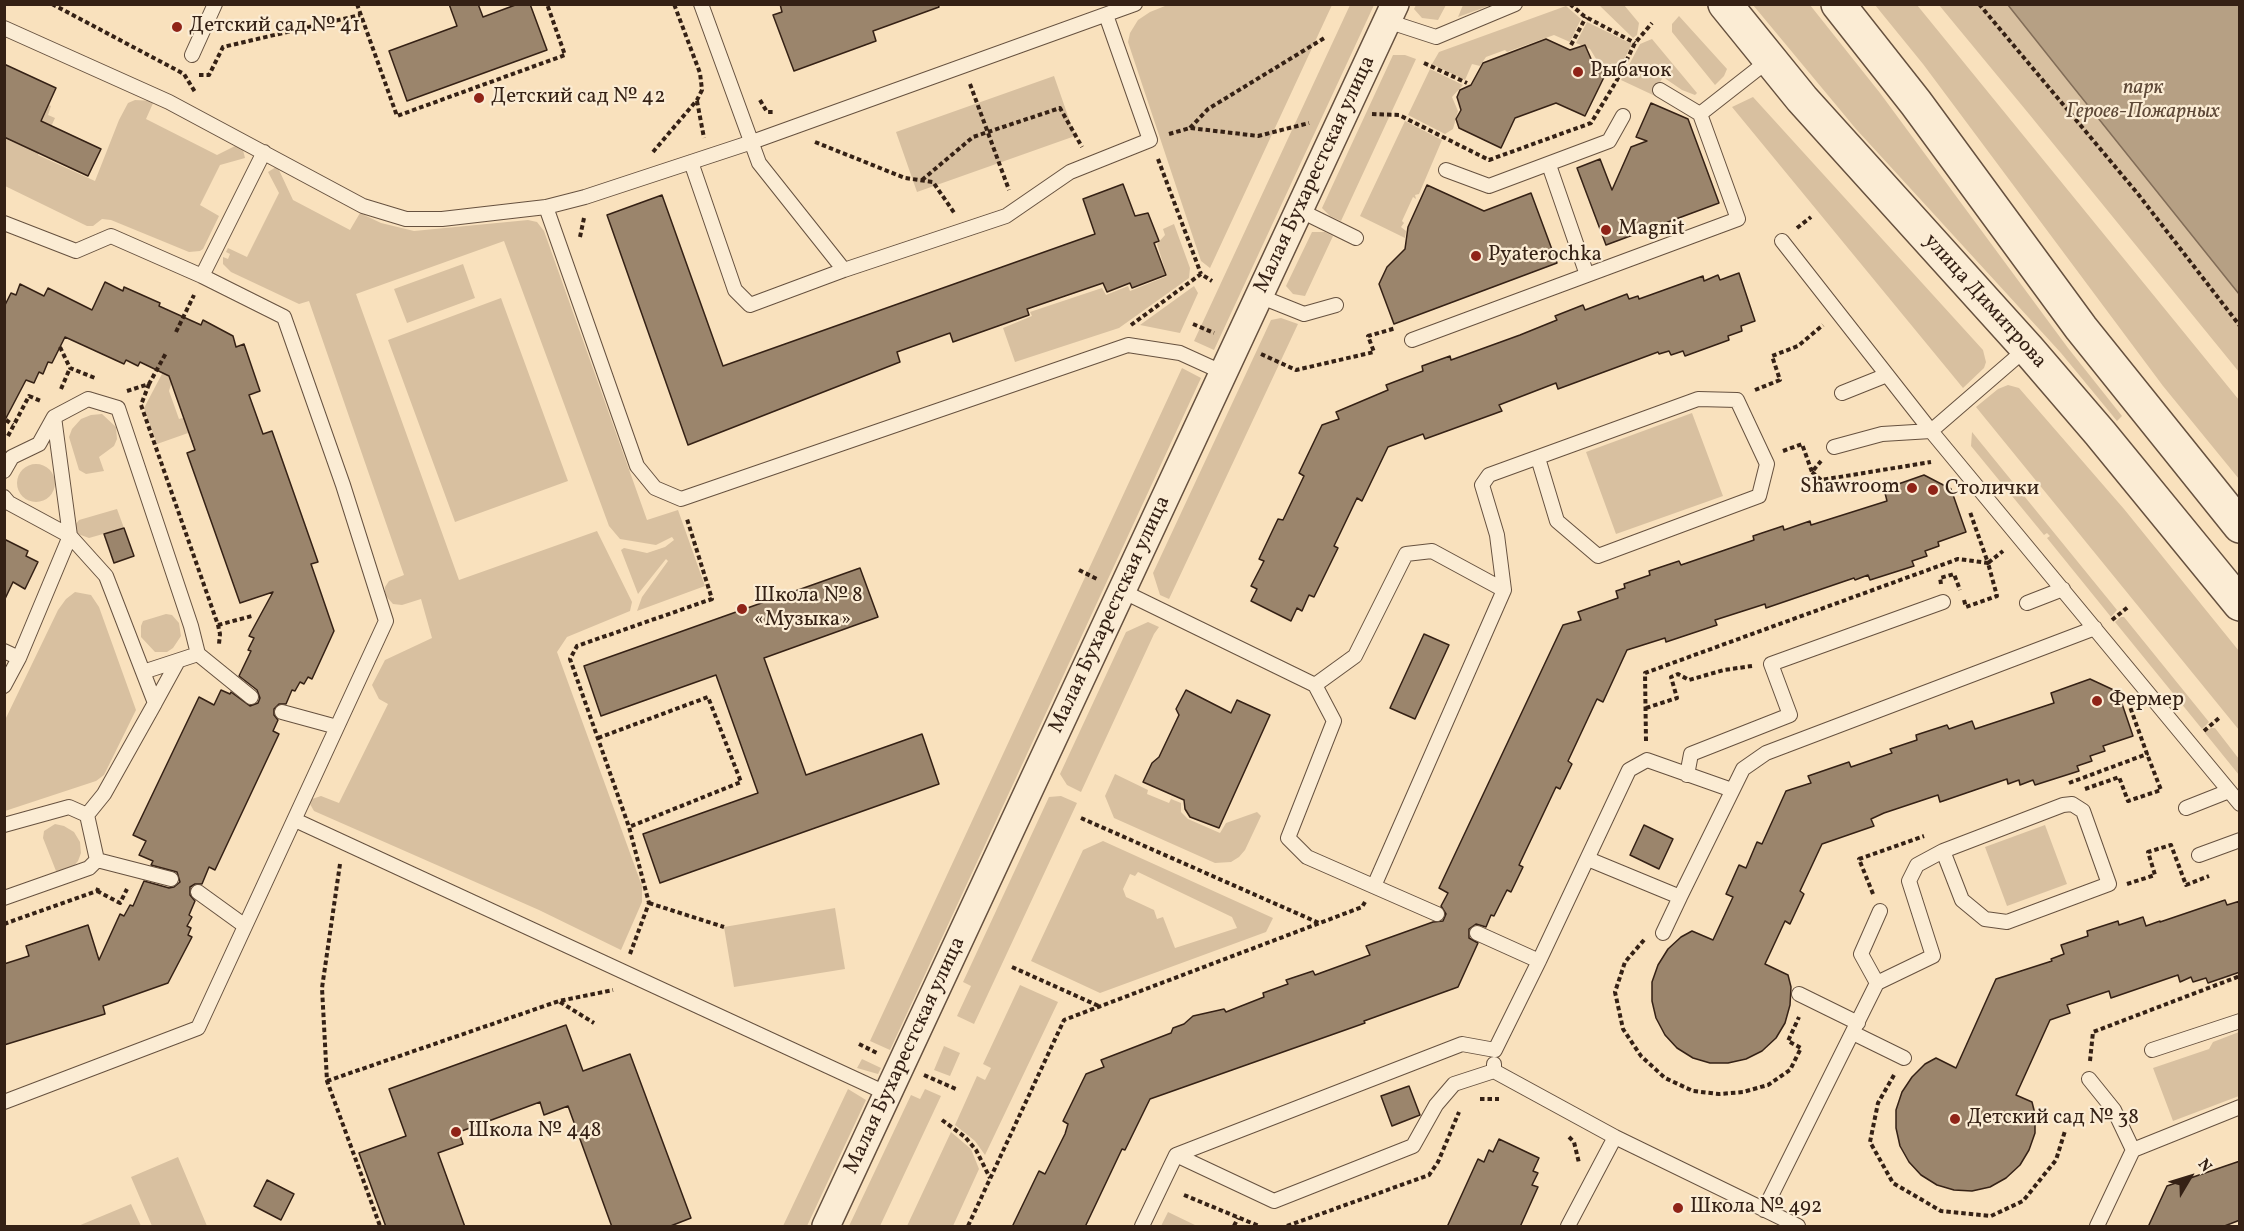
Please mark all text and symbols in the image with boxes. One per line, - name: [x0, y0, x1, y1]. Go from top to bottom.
- place label: Детский сад № 41: [189, 14, 360, 40]
- marker: Детский сад № 41: [170, 20, 184, 34]
- street label: Малая Бухарестская улица: [1250, 52, 1382, 298]
- place label: Рыбачок: [1590, 59, 1671, 85]
- marker: Рыбачок: [1571, 65, 1585, 79]
- park label: парк Героев-Пожарных: [2066, 76, 2220, 126]
- place label: Детский сад № 42: [491, 85, 665, 111]
- marker: Детский сад № 42: [472, 91, 486, 105]
- place label: Magnit: [1618, 217, 1685, 243]
- marker: Magnit: [1599, 223, 1613, 237]
- street label: улица Димитрова: [1917, 229, 2051, 375]
- place label: Pyaterochka: [1488, 243, 1602, 269]
- marker: Pyaterochka: [1469, 249, 1483, 263]
- place label: Shawroom: [1800, 475, 1900, 501]
- place label: Столички: [1945, 477, 2039, 503]
- marker: Shawroom: [1905, 481, 1919, 495]
- marker: Столички: [1926, 483, 1940, 497]
- street label: Малая Бухарестская улица: [1045, 492, 1177, 738]
- place label: Школа № 8 «Музыка»: [754, 584, 863, 634]
- marker: Школа № 8 «Музыка»: [735, 602, 749, 616]
- place label: Фермер: [2109, 688, 2184, 714]
- marker: Фермер: [2090, 694, 2104, 708]
- street label: Малая Бухарестская улица: [840, 933, 972, 1179]
- place label: Детский сад № 38: [1967, 1106, 2139, 1132]
- marker: Детский сад № 38: [1948, 1112, 1962, 1126]
- place label: Школа № 448: [468, 1119, 601, 1145]
- marker: Школа № 448: [449, 1125, 463, 1139]
- north arrow: [2160, 1147, 2220, 1207]
- text: N: [2192, 1155, 2216, 1177]
- place label: Школа № 492: [1690, 1195, 1822, 1221]
- marker: Школа № 492: [1671, 1201, 1685, 1215]

